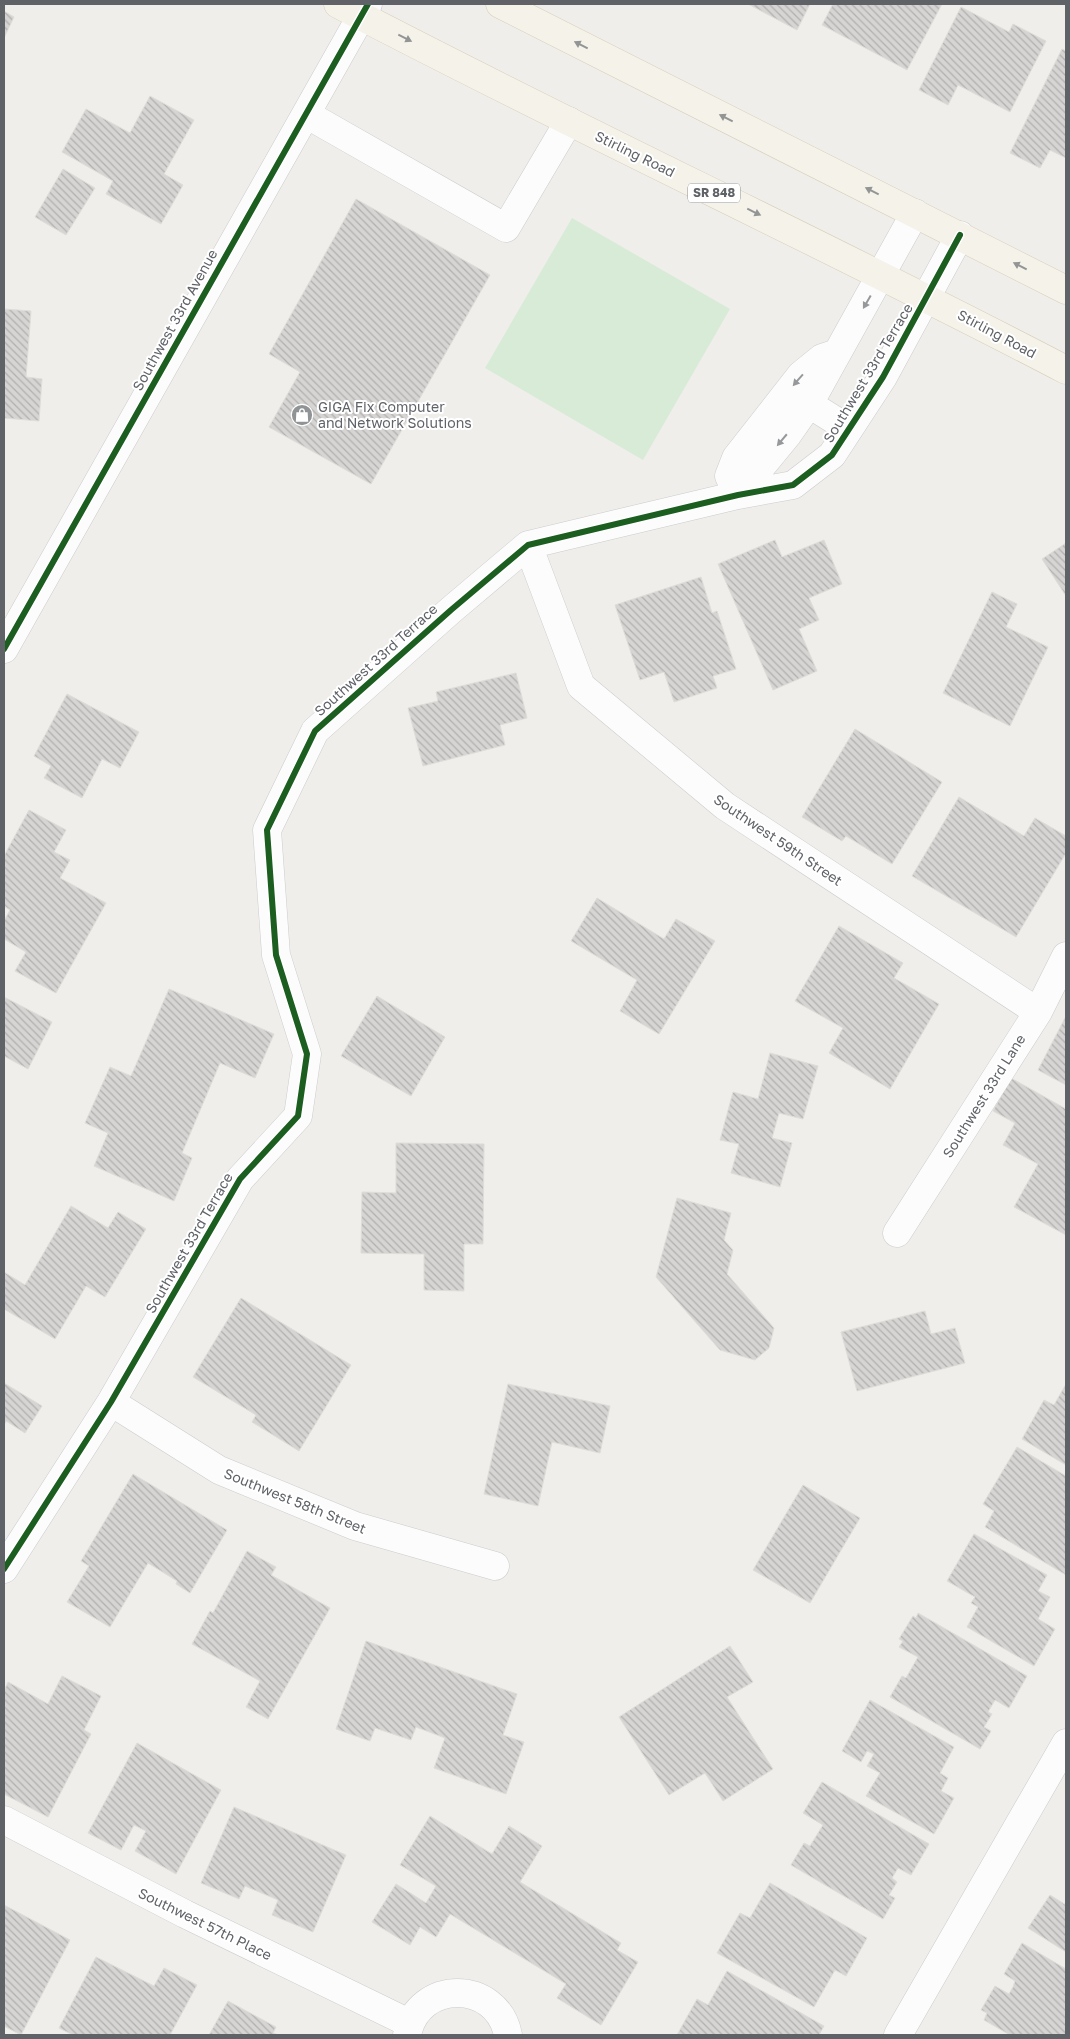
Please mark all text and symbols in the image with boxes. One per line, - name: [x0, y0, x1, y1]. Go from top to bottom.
- one-way arrow: [398, 34, 412, 42]
- one-way arrow: [574, 40, 589, 49]
- one-way arrow: [719, 114, 734, 122]
- street label: Stirling Road: [593, 127, 678, 180]
- road number: SR 848: [688, 184, 740, 202]
- one-way arrow: [864, 187, 879, 195]
- one-way arrow: [747, 208, 761, 216]
- street label: Southwest 33rd Avenue: [129, 246, 221, 393]
- one-way arrow: [1013, 262, 1027, 270]
- one-way arrow: [862, 295, 871, 308]
- street label: Southwest 33rd Terrace: [819, 300, 916, 445]
- street label: Stirling Road: [955, 306, 1040, 361]
- one-way arrow: [792, 373, 803, 386]
- place label: GIGA Fix Computer and Network Solutions: [318, 398, 472, 431]
- shop icon: GIGA Fix Computer and Network Solutions: [290, 403, 314, 427]
- one-way arrow: [777, 434, 788, 447]
- street label: Southwest 33rd Terrace: [311, 600, 441, 719]
- street label: Southwest 59th Street: [711, 790, 846, 889]
- street label: Southwest 33rd Lane: [939, 1031, 1028, 1161]
- street label: Southwest 33rd Terrace: [141, 1169, 236, 1316]
- street label: Southwest 58th Street: [222, 1464, 369, 1537]
- street label: Southwest 57th Place: [136, 1884, 275, 1963]

